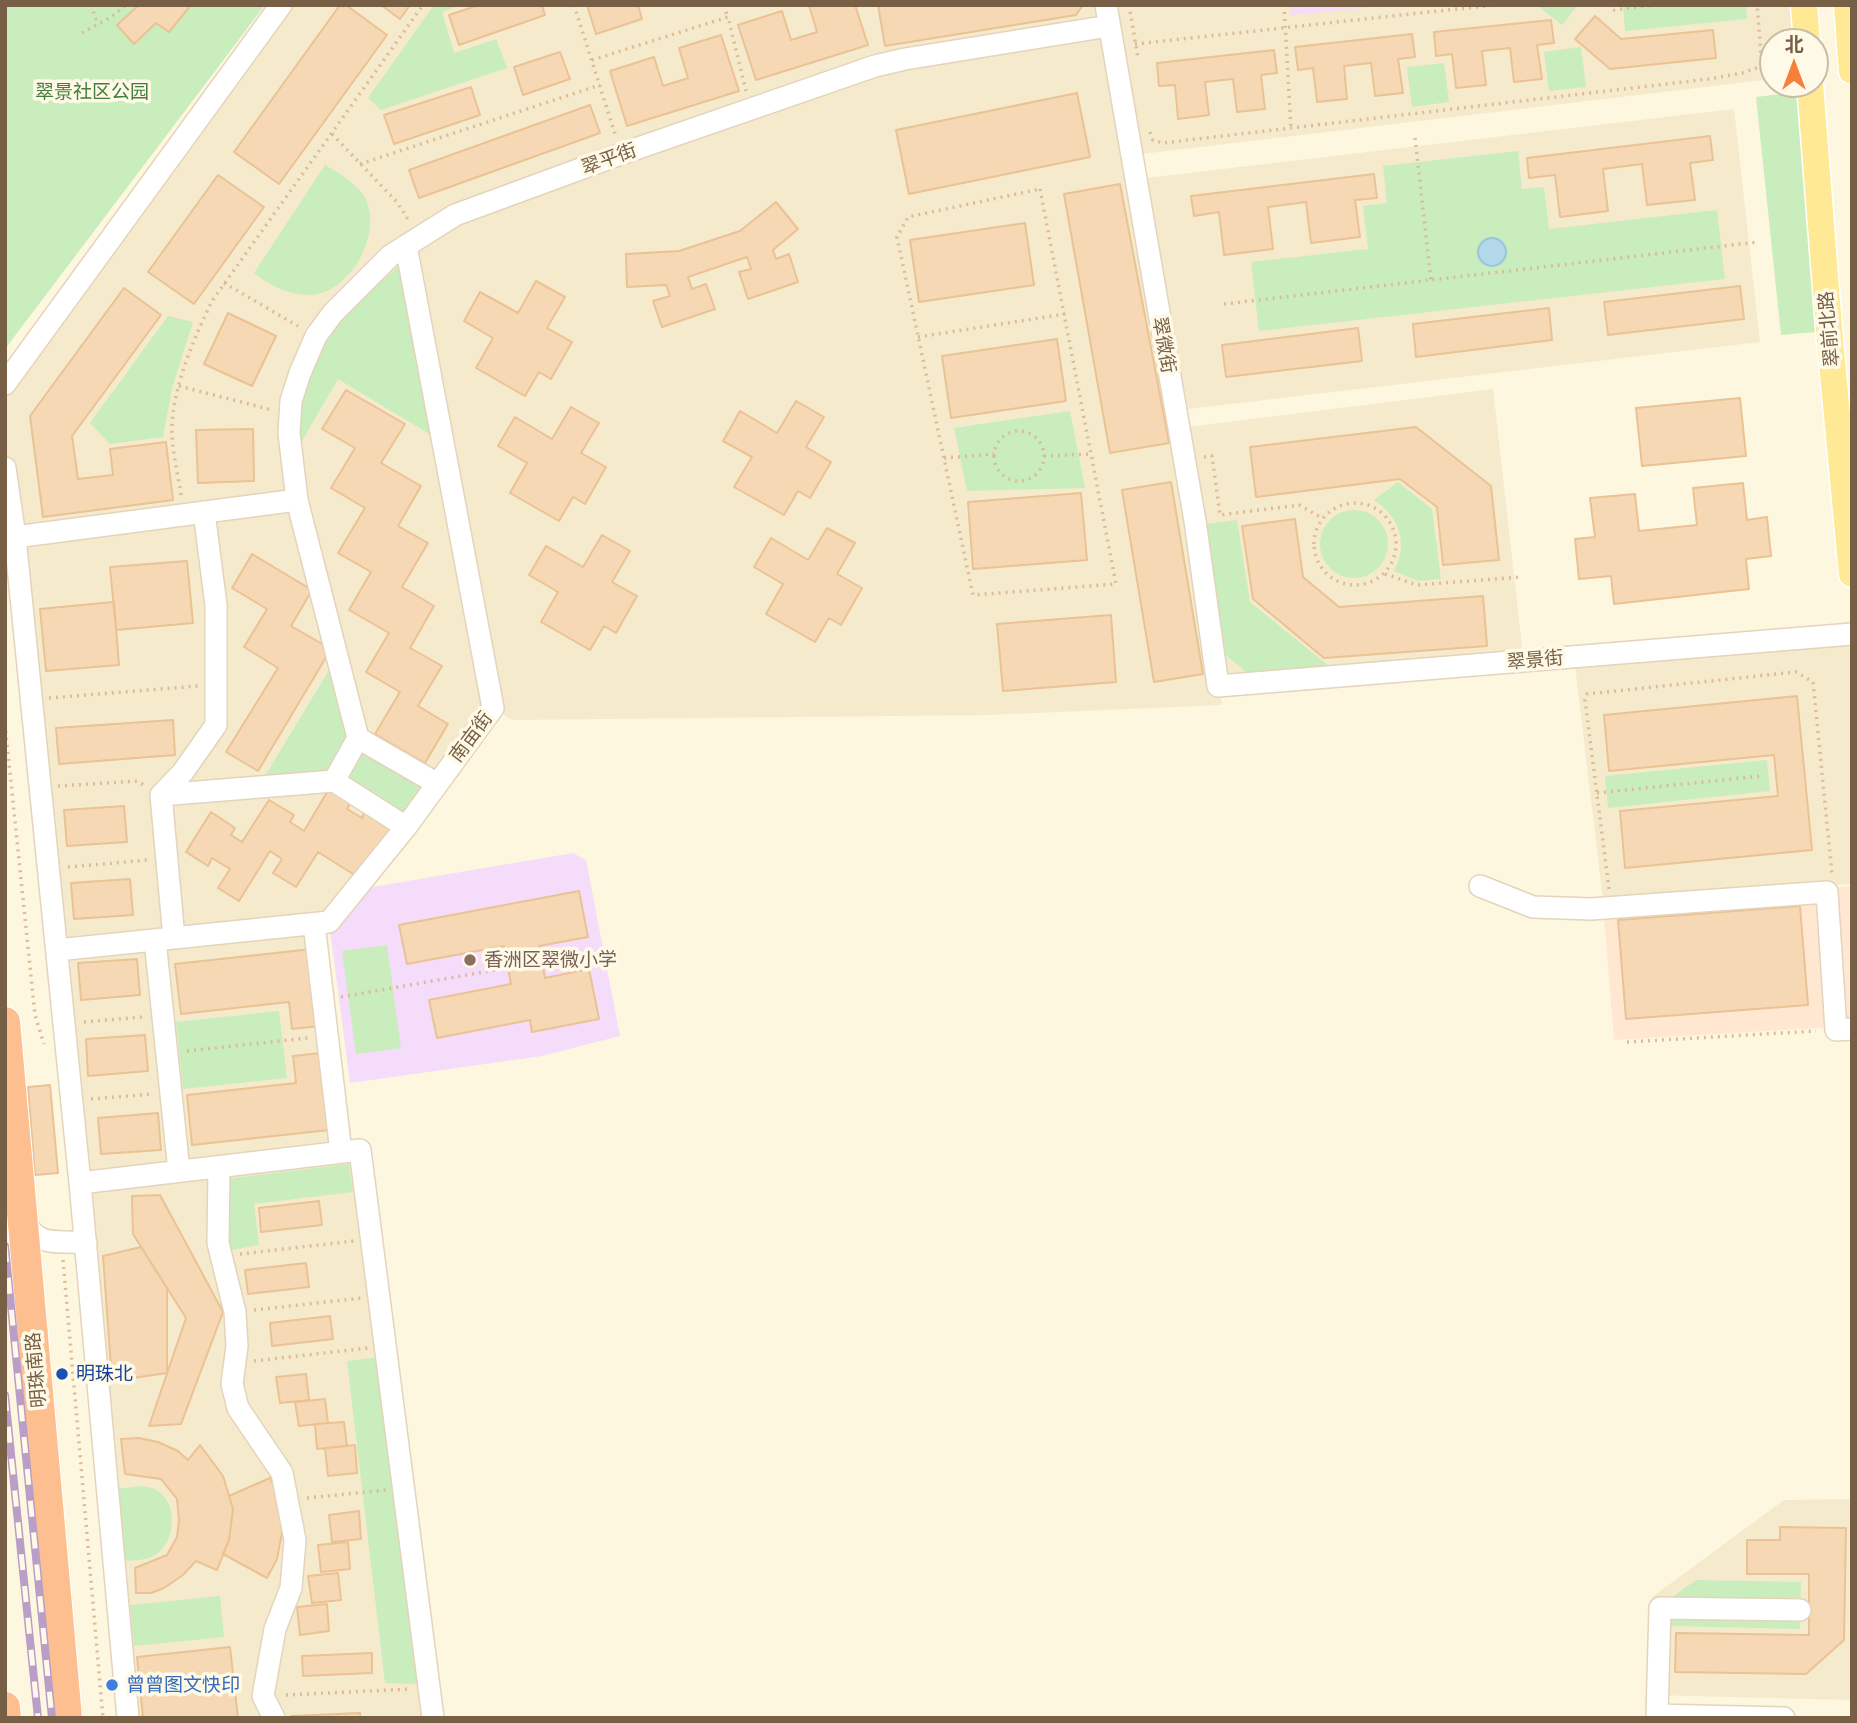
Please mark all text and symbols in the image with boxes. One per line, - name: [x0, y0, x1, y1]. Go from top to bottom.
- north arrow: [1759, 28, 1829, 98]
- text: 北: [1784, 32, 1804, 55]
- park label: 翠景社区公园: [35, 81, 149, 103]
- street label: 翠平街: [578, 139, 640, 179]
- street label: 翠前北路: [1814, 290, 1844, 368]
- street label: 翠微街: [1148, 315, 1180, 375]
- street label: 翠景街: [1506, 646, 1564, 674]
- street label: 南亩街: [445, 707, 497, 767]
- place label: 香洲区翠微小学: [484, 949, 617, 971]
- marker: 香洲区翠微小学: [462, 952, 478, 968]
- street label: 明珠南路: [21, 1331, 51, 1409]
- place label: 明珠北: [76, 1363, 133, 1385]
- marker: 明珠北: [54, 1366, 70, 1382]
- place label: 曾曾图文快印: [126, 1674, 240, 1696]
- marker: 曾曾图文快印: [104, 1677, 120, 1693]

